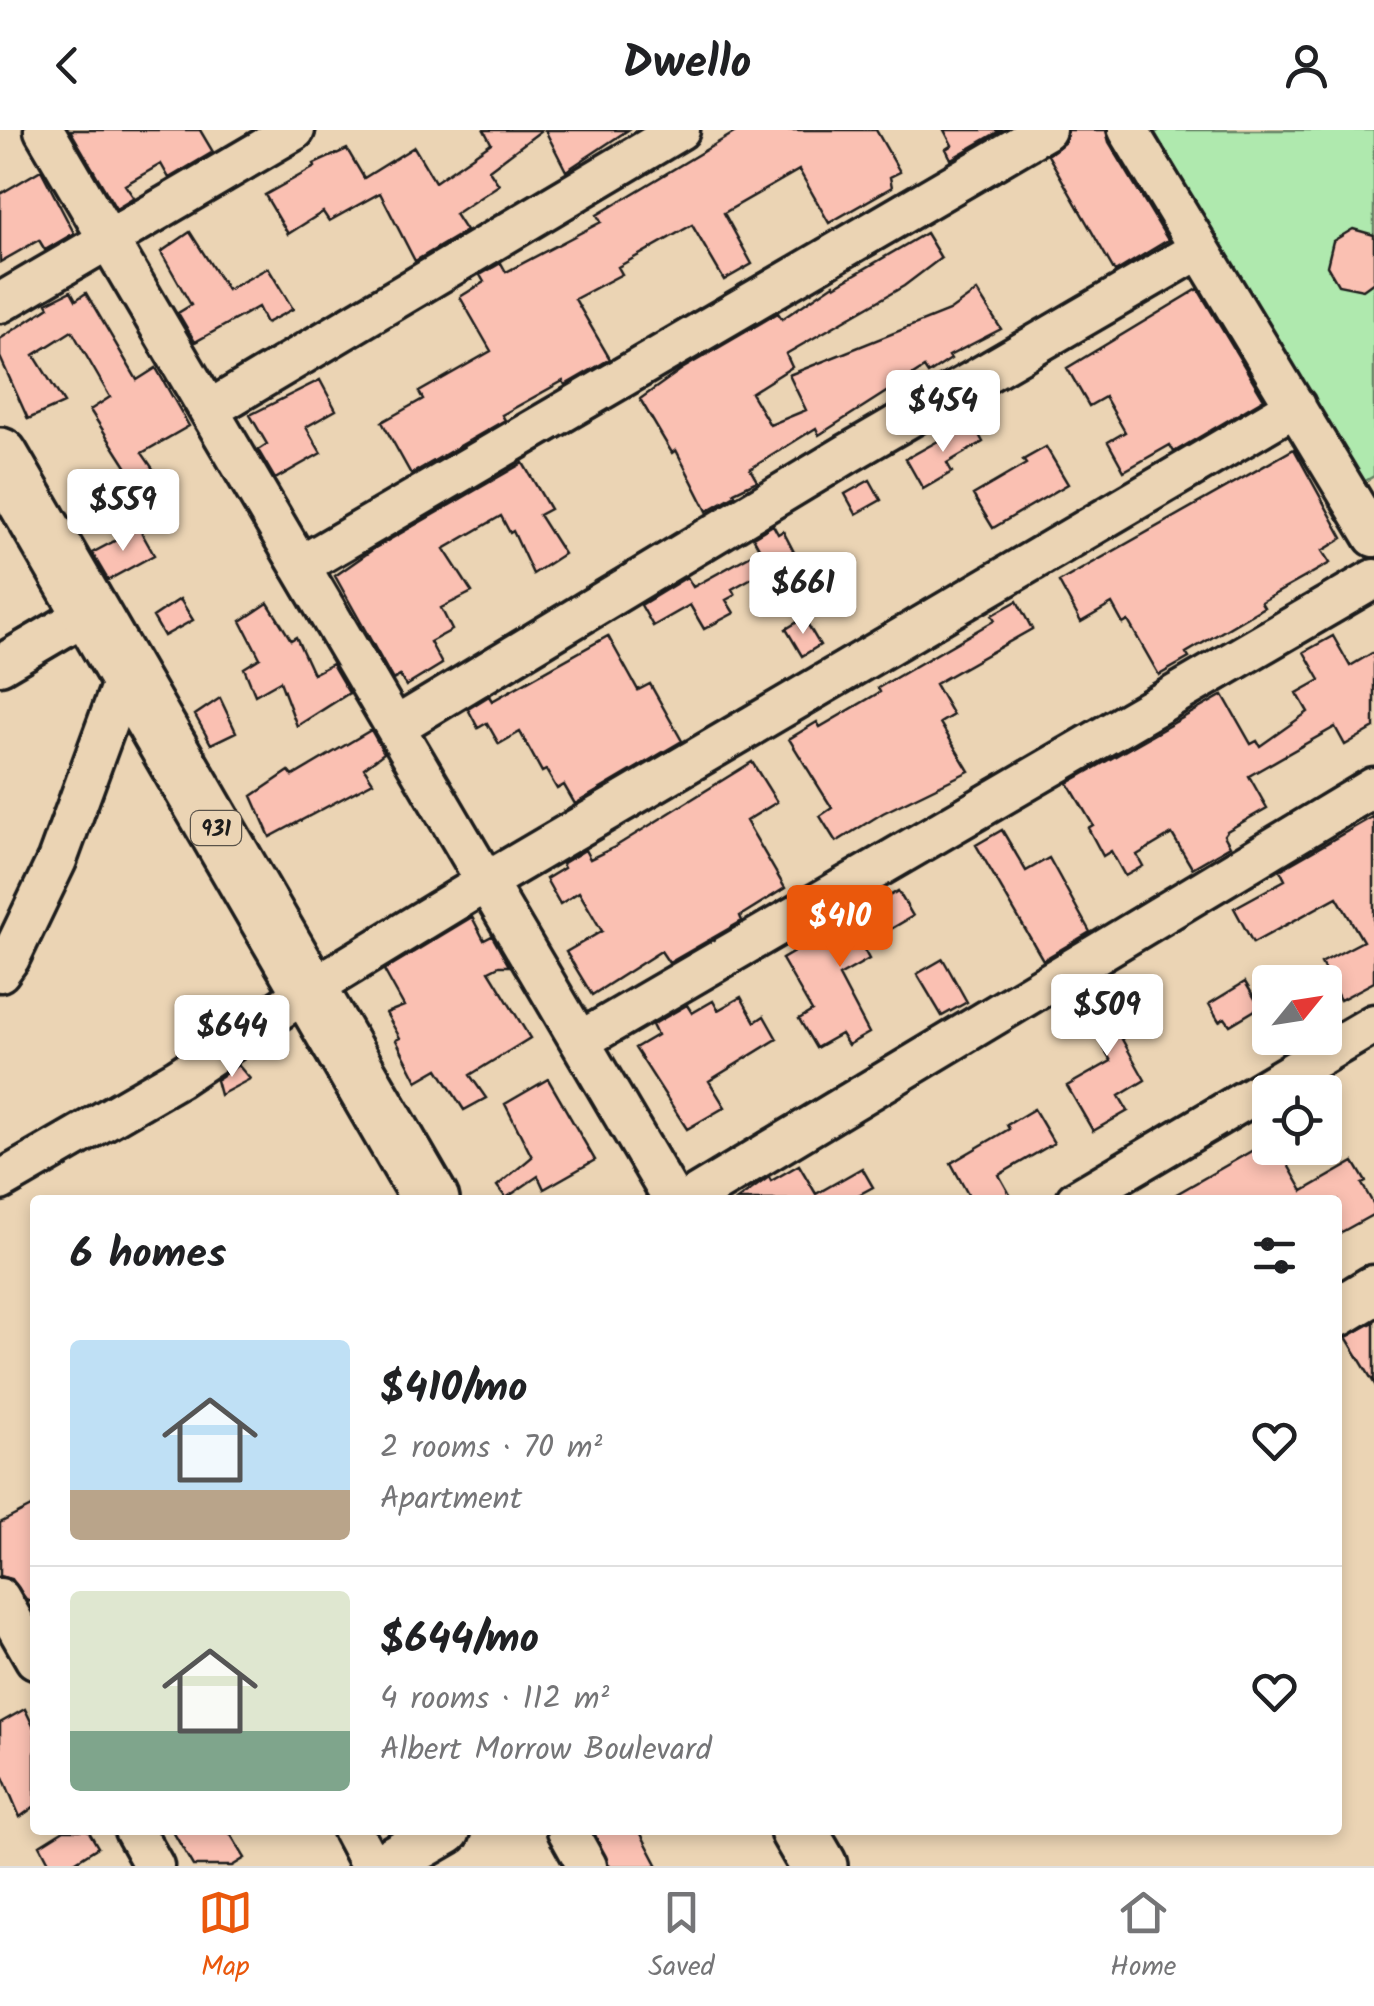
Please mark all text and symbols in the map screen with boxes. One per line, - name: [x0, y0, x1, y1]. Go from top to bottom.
- text: Dwello: [623, 29, 751, 101]
- icon: back: [40, 38, 95, 93]
- icon: person: [1279, 38, 1334, 93]
- pin: $454: [884, 370, 1002, 455]
- text: $454: [908, 377, 978, 428]
- pin: $559: [64, 469, 182, 554]
- text: $559: [89, 476, 157, 527]
- pin: $661: [744, 552, 862, 637]
- text: $661: [771, 559, 835, 610]
- road number: 931: [191, 811, 241, 845]
- pin: $410: [781, 885, 899, 970]
- text: $410: [809, 892, 871, 943]
- north arrow: [1252, 965, 1342, 1055]
- map controls: [1252, 965, 1342, 1165]
- pin: $509: [1048, 974, 1166, 1059]
- text: $509: [1073, 981, 1141, 1032]
- pin: $644: [173, 995, 291, 1080]
- text: $644: [196, 1002, 268, 1053]
- button: locate: [1252, 1075, 1342, 1165]
- text: 6 homes: [70, 1222, 226, 1289]
- icon: filters: [1247, 1228, 1302, 1283]
- text: $410/mo: [380, 1356, 527, 1423]
- icon: home: [150, 1380, 270, 1500]
- icon: heart: [1247, 1413, 1302, 1468]
- text: 2 rooms · 70 m²: [380, 1423, 602, 1474]
- text: Apartment: [380, 1474, 522, 1525]
- text: $644/mo: [380, 1607, 539, 1674]
- icon: home: [150, 1631, 270, 1751]
- icon: heart: [1247, 1664, 1302, 1719]
- text: 4 rooms · 112 m²: [380, 1674, 609, 1725]
- text: Albert Morrow Boulevard: [380, 1725, 712, 1776]
- tab: Map: [198, 1885, 253, 1990]
- tab: Saved: [648, 1885, 715, 1990]
- tab: Home: [1110, 1885, 1176, 1990]

